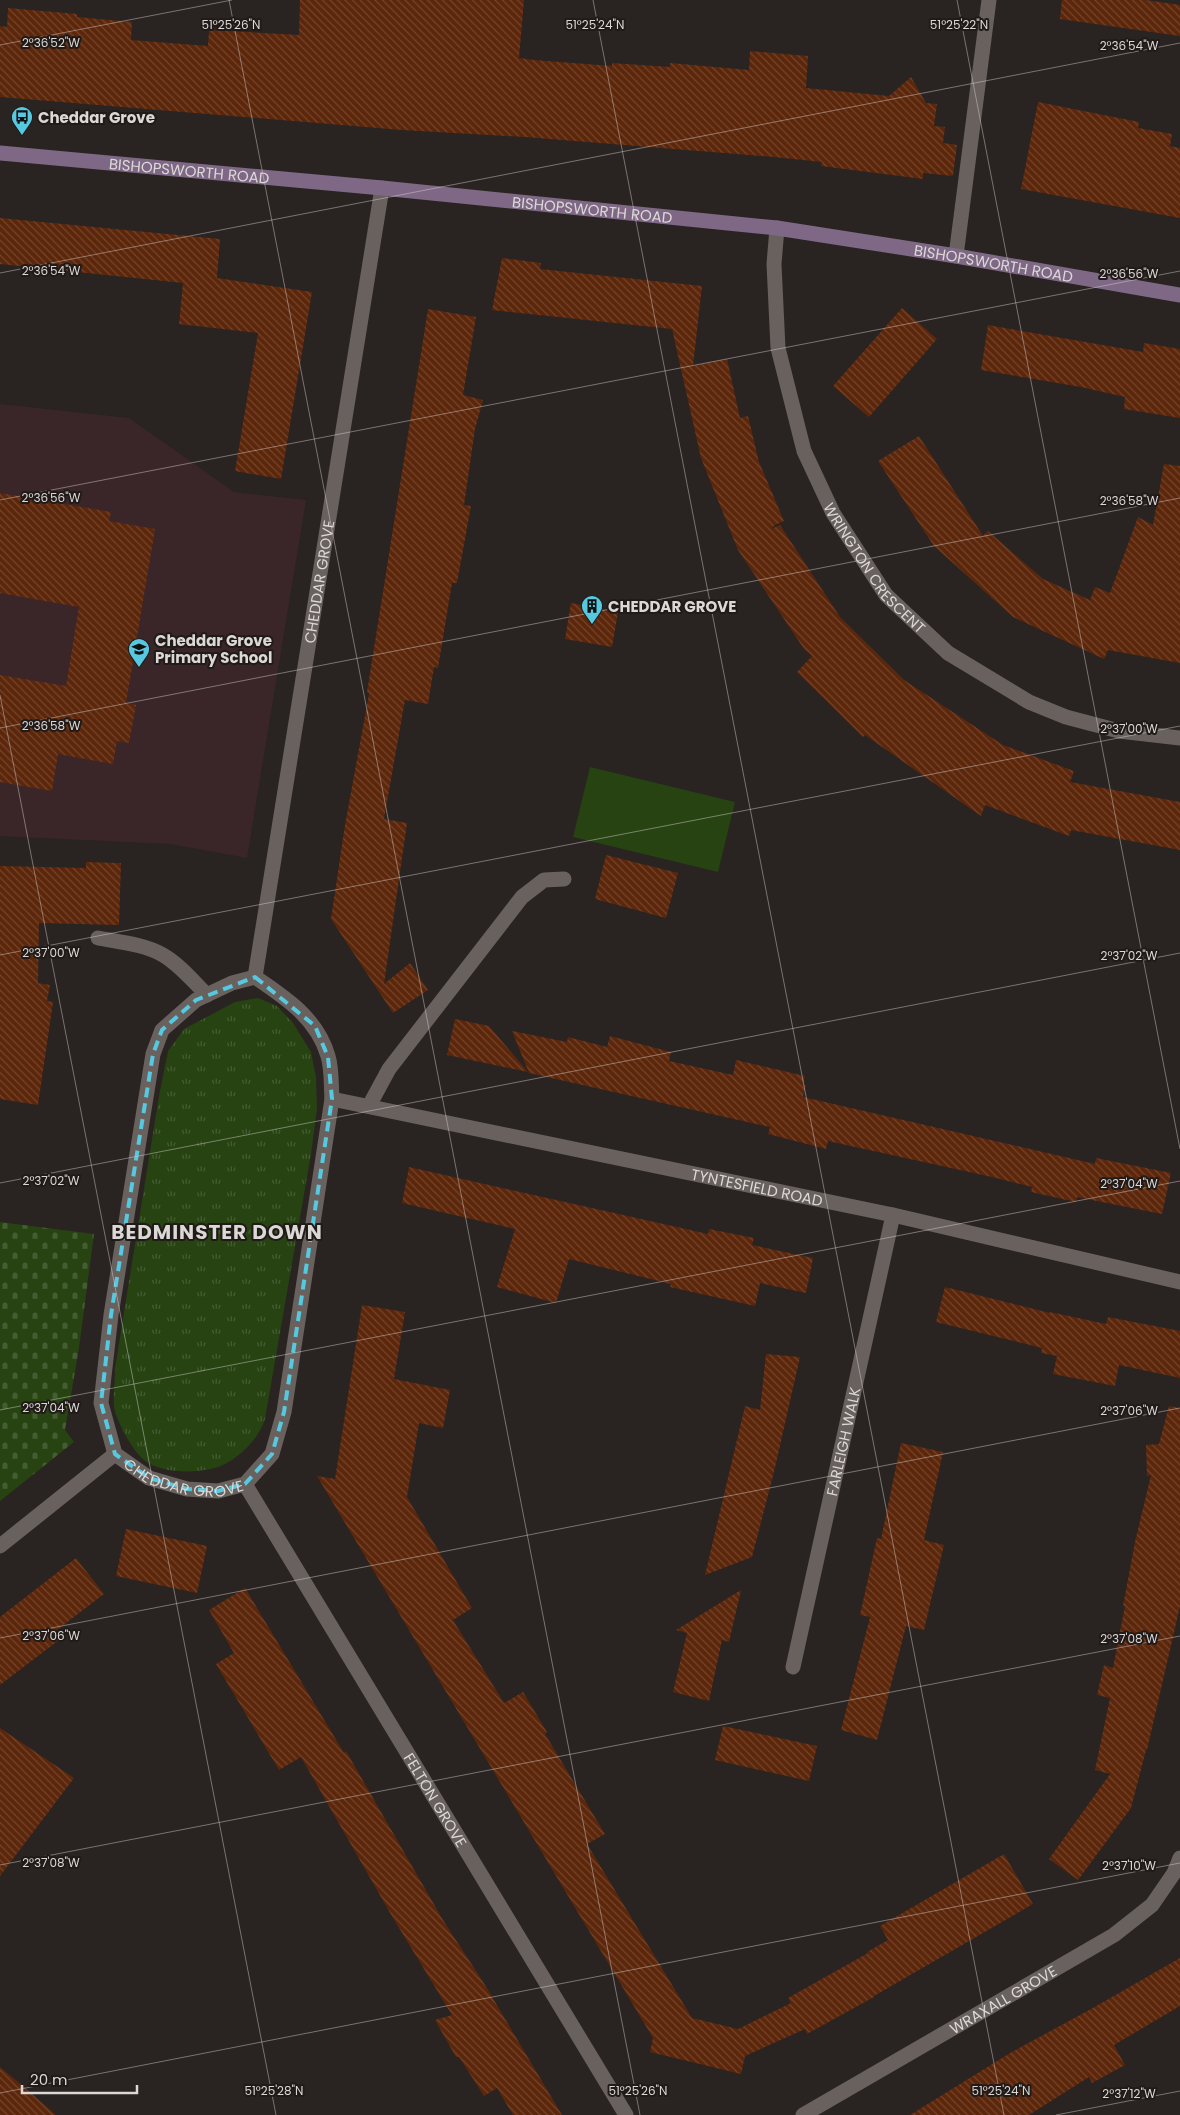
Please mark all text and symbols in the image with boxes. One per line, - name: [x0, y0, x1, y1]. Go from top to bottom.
- text: 51°25'26"N: [201, 16, 261, 33]
- text: 51°25'24"N: [565, 16, 625, 33]
- text: 51°25'22"N: [930, 16, 988, 33]
- text: 2°36'52"W: [22, 34, 80, 51]
- text: 2°36'54"W: [1100, 37, 1159, 54]
- bus stop icon: Cheddar Grove: [10, 105, 34, 136]
- place label: Cheddar Grove: [38, 107, 155, 128]
- street label: BISHOPSWORTH ROAD: [108, 153, 270, 188]
- street label: BISHOPSWORTH ROAD: [511, 191, 674, 228]
- street label: BISHOPSWORTH ROAD: [913, 239, 1075, 287]
- text: 2°36'54"W: [22, 262, 81, 279]
- text: 2°36'56"W: [1100, 265, 1159, 282]
- text: 2°36'56"W: [22, 489, 81, 506]
- text: 2°36'58"W: [1100, 492, 1159, 509]
- street label: WRINGTON CRESCENT: [819, 499, 931, 638]
- street label: CHEDDAR GROVE: [298, 518, 339, 645]
- building icon: CHEDDAR GROVE: [580, 594, 604, 625]
- place label: CHEDDAR GROVE: [608, 596, 736, 617]
- place label: Cheddar Grove Primary School: [155, 630, 272, 668]
- school or university icon: Cheddar Grove Primary School: [127, 637, 151, 668]
- text: 2°36'58"W: [22, 717, 81, 734]
- text: 2°37'00"W: [1100, 720, 1158, 737]
- text: 2°37'00"W: [22, 944, 80, 961]
- text: 2°37'02"W: [1100, 947, 1158, 964]
- street label: TYNTESFIELD ROAD: [689, 1163, 825, 1211]
- text: 2°37'02"W: [22, 1172, 80, 1189]
- text: 2°37'04"W: [1100, 1175, 1158, 1192]
- district label: BEDMINSTER DOWN: [111, 1218, 323, 1246]
- street label: FARLEIGH WALK: [821, 1385, 865, 1498]
- text: 2°37'04"W: [22, 1399, 80, 1416]
- text: 2°37'06"W: [1100, 1402, 1158, 1419]
- street label: CHEDDAR GROVE: [120, 1453, 246, 1502]
- text: 2°37'06"W: [22, 1627, 80, 1644]
- text: 2°37'08"W: [1100, 1630, 1158, 1647]
- street label: FELTON GROVE: [399, 1749, 472, 1851]
- text: 2°37'08"W: [22, 1854, 80, 1871]
- text: 2°37'10"W: [1102, 1857, 1156, 1874]
- street label: WRAXALL GROVE: [945, 1960, 1060, 2039]
- scale bar: [22, 2062, 138, 2094]
- text: 20 m: [30, 2069, 68, 2090]
- text: 51°25'28"N: [244, 2082, 304, 2099]
- text: 51°25'26"N: [608, 2082, 668, 2099]
- text: 51°25'24"N: [971, 2082, 1031, 2099]
- text: 2°37'12"W: [1102, 2085, 1156, 2102]

